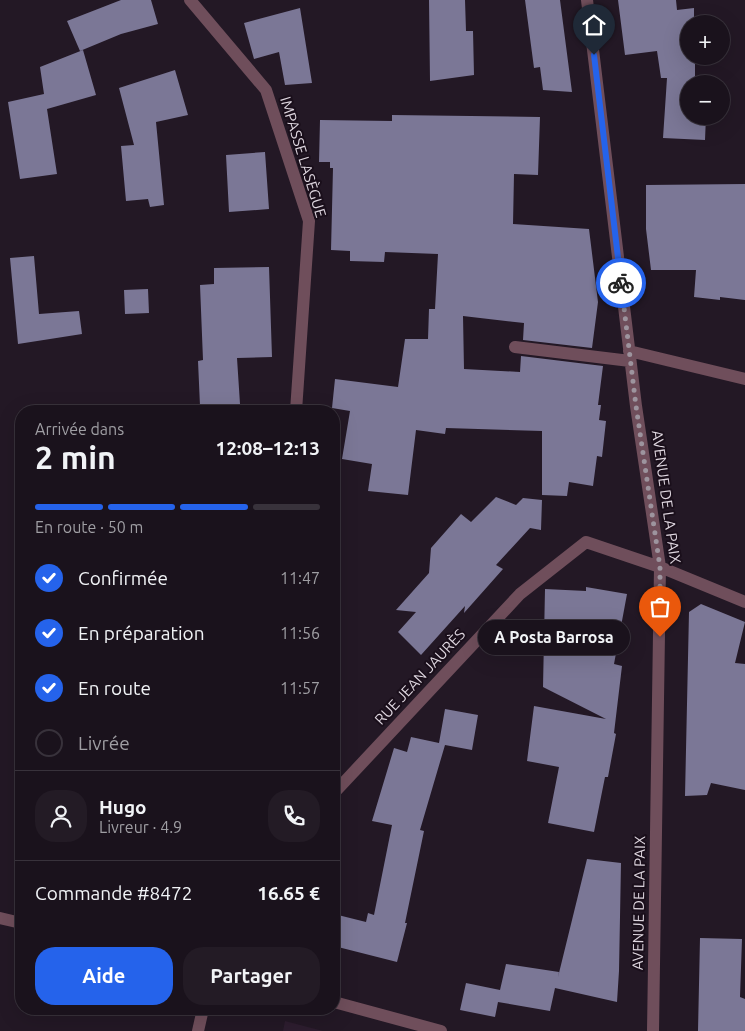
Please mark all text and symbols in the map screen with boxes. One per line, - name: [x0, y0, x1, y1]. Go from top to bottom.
- pin: [573, 4, 615, 55]
- icon: home: [580, 11, 608, 39]
- map controls: [680, 15, 730, 125]
- button: +: [680, 15, 730, 65]
- button: −: [680, 75, 730, 125]
- street label: IMPASSE LASÈGUE: [277, 94, 330, 219]
- courier: [596, 258, 646, 308]
- icon: bike: [607, 269, 635, 297]
- text: Arrivée dans: [35, 420, 124, 438]
- street label: AVENUE DE LA PAIX: [649, 429, 684, 565]
- text: 12:08–12:13: [215, 437, 320, 459]
- text: 2 min: [35, 439, 116, 475]
- text: En route · 50 m: [35, 518, 143, 536]
- icon: check: [35, 564, 63, 592]
- text: Confirmée: [78, 567, 168, 589]
- text: 11:47: [280, 569, 320, 587]
- pin: [639, 586, 681, 637]
- icon: bag: [646, 593, 674, 621]
- icon: check: [35, 619, 63, 647]
- callout: A Posta Barrosa: [478, 620, 630, 654]
- text: En préparation: [78, 622, 205, 644]
- text: 11:56: [280, 624, 320, 642]
- street label: RUE JEAN JAURÈS: [371, 625, 468, 728]
- text: A Posta Barrosa: [494, 628, 614, 646]
- icon: check: [35, 674, 63, 702]
- text: En route: [78, 677, 151, 699]
- text: 11:57: [280, 679, 320, 697]
- text: Livrée: [78, 732, 130, 754]
- button: person: [35, 790, 87, 842]
- button: phone: [268, 790, 320, 842]
- text: Hugo: [99, 796, 147, 818]
- text: Livreur · 4.9: [99, 818, 182, 836]
- street label: AVENUE DE LA PAIX: [629, 836, 648, 970]
- text: Commande #8472: [35, 882, 192, 904]
- text: 16.65 €: [257, 882, 320, 904]
- button: Aide: [35, 947, 173, 1005]
- button: Partager: [183, 947, 320, 1005]

